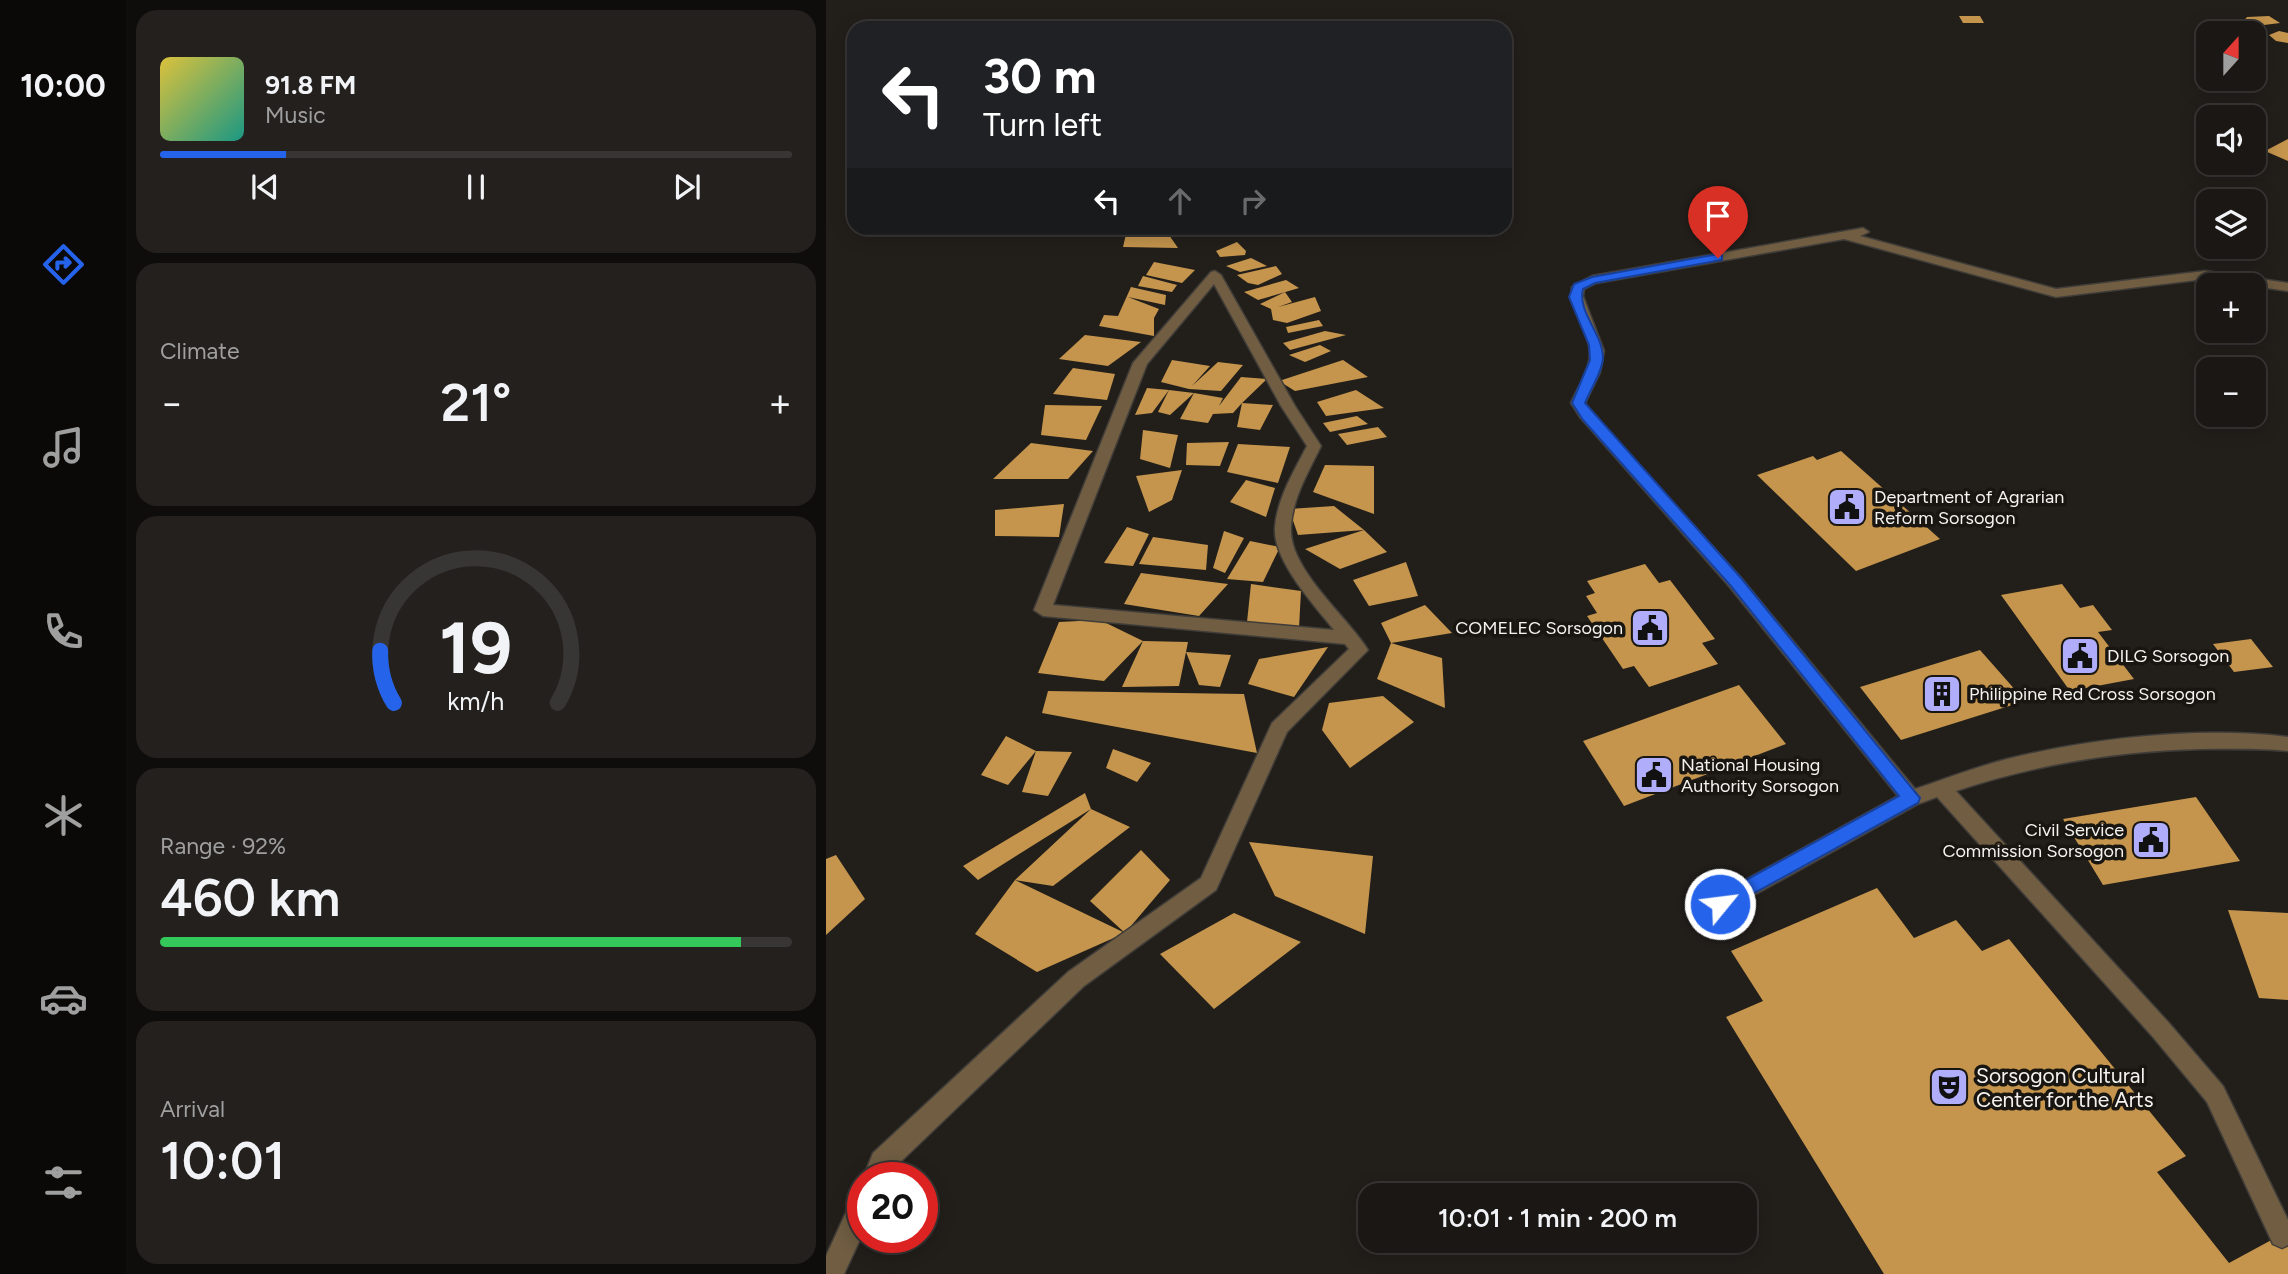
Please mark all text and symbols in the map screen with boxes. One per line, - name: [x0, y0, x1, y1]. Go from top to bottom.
- north arrow: [2196, 21, 2266, 91]
- map controls: [2196, 21, 2266, 427]
- text: 30 m: [983, 46, 1096, 105]
- icon: left: [868, 49, 959, 140]
- text: 10:00: [20, 67, 106, 105]
- text: 91.8 FM: [265, 69, 356, 101]
- text: Music: [265, 101, 326, 129]
- button: sound: [2196, 105, 2266, 175]
- text: Turn left: [983, 106, 1102, 144]
- icon: previous: [246, 168, 284, 206]
- icon: pause: [457, 168, 495, 206]
- icon: next: [668, 168, 706, 206]
- icon: left: [1088, 182, 1126, 220]
- icon: ahead: [1161, 182, 1199, 220]
- icon: right: [1234, 182, 1272, 220]
- pin: [1688, 186, 1748, 258]
- button: layers: [2196, 189, 2266, 259]
- icon: arrive: [1699, 197, 1737, 235]
- icon: directions: [39, 240, 88, 289]
- button: +: [2196, 273, 2266, 343]
- text: Climate: [160, 337, 239, 365]
- button: −: [2196, 357, 2266, 427]
- text: 21°: [441, 372, 511, 434]
- text: −: [160, 380, 184, 426]
- text: +: [768, 380, 792, 426]
- icon: music: [39, 423, 88, 472]
- public building icon: Department of Agrarian Reform Sorsogon: [1826, 486, 1868, 528]
- place label: Department of Agrarian Reform Sorsogon: [1874, 486, 2064, 529]
- text: 19: [440, 604, 512, 691]
- icon: phone: [39, 607, 88, 656]
- public building icon: COMELEC Sorsogon: [1629, 607, 1671, 649]
- place label: COMELEC Sorsogon: [1455, 617, 1623, 639]
- public building icon: DILG Sorsogon: [2059, 635, 2101, 677]
- place label: DILG Sorsogon: [2107, 645, 2229, 667]
- building icon: Philippine Red Cross Sorsogon: [1921, 673, 1963, 715]
- place label: Philippine Red Cross Sorsogon: [1969, 683, 2216, 705]
- text: km/h: [447, 686, 505, 716]
- public building icon: National Housing Authority Sorsogon: [1633, 754, 1675, 796]
- place label: National Housing Authority Sorsogon: [1681, 754, 1839, 797]
- icon: climate: [39, 791, 88, 840]
- place label: Civil Service Commission Sorsogon: [1942, 819, 2124, 862]
- public building icon: Civil Service Commission Sorsogon: [2130, 819, 2172, 861]
- text: Range · 92%: [160, 832, 286, 860]
- text: 460 km: [160, 867, 340, 929]
- position arrow: [1683, 867, 1757, 941]
- icon: car: [39, 974, 88, 1023]
- place label: Sorsogon Cultural Center for the Arts: [1976, 1063, 2153, 1112]
- theatre icon: Sorsogon Cultural Center for the Arts: [1928, 1066, 1970, 1108]
- text: Arrival: [160, 1095, 225, 1123]
- text: 10:01: [160, 1130, 285, 1192]
- icon: filters: [39, 1158, 88, 1207]
- speed limit sign: 20: [847, 1162, 938, 1253]
- text: 10:01 · 1 min · 200 m: [1438, 1202, 1677, 1234]

